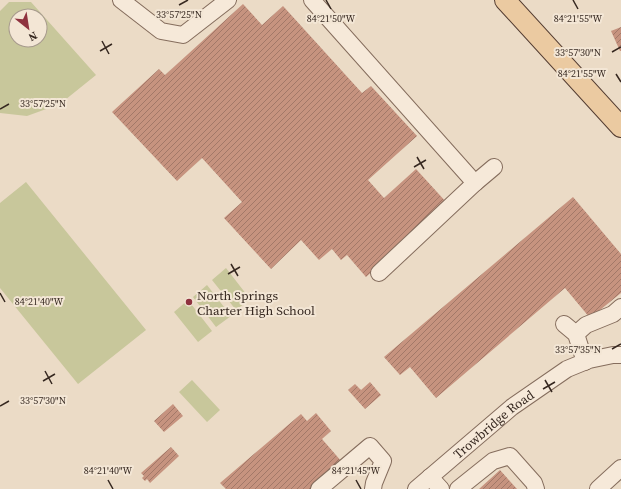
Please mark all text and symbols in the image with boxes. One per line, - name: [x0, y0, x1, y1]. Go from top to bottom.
- north arrow: [8, 8, 48, 48]
- text: 33°57'25"N: [156, 8, 202, 21]
- text: 84°21'50"W: [307, 12, 356, 25]
- text: 84°21'55"W: [554, 12, 603, 25]
- text: N: [26, 28, 40, 45]
- text: 33°57'30"N: [555, 46, 601, 59]
- text: 84°21'55"W: [558, 67, 607, 80]
- text: 33°57'25"N: [20, 97, 66, 110]
- place label: North Springs Charter High School: [197, 287, 315, 319]
- text: 84°21'40"W: [15, 295, 64, 308]
- marker: North Springs Charter High School: [184, 297, 194, 307]
- text: 33°57'35"N: [555, 343, 601, 356]
- street label: Trowbridge Road: [449, 386, 538, 462]
- text: 33°57'30"N: [20, 394, 66, 407]
- text: 84°21'40"W: [84, 464, 133, 477]
- text: 84°21'45"W: [332, 464, 381, 477]

